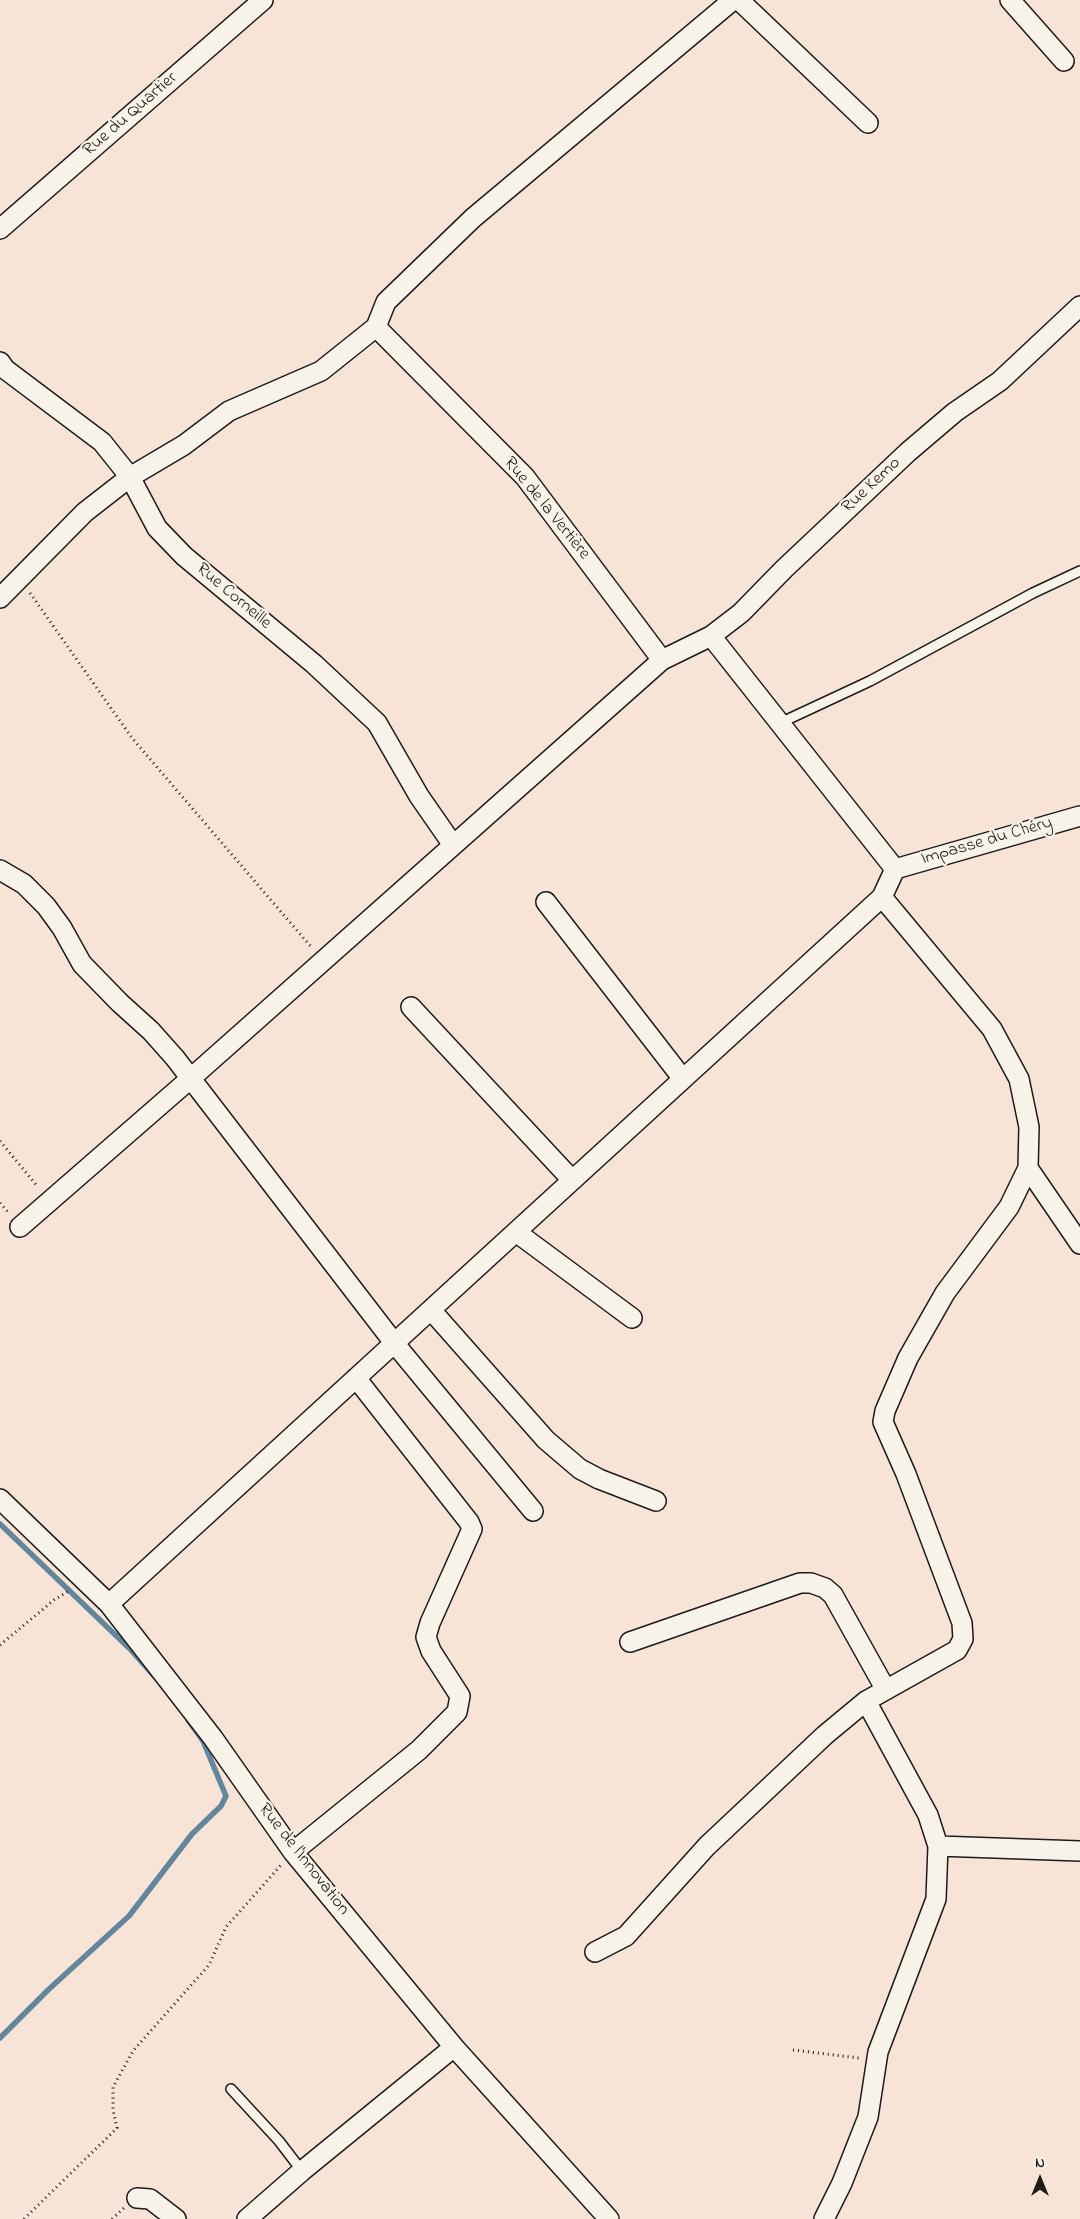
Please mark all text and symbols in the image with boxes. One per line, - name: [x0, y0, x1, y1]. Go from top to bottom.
- street label: Rue du Quartier: [80, 68, 182, 162]
- street label: Rue de la Vertière: [498, 453, 594, 565]
- street label: Rue Kemo: [838, 453, 906, 519]
- street label: Rue Corneille: [191, 559, 275, 635]
- street label: Impasse du Chéry: [919, 813, 1055, 871]
- street label: Rue de l'Innovation: [253, 1800, 353, 1920]
- text: N: [1035, 2153, 1045, 2174]
- north arrow: [1015, 2154, 1065, 2204]

